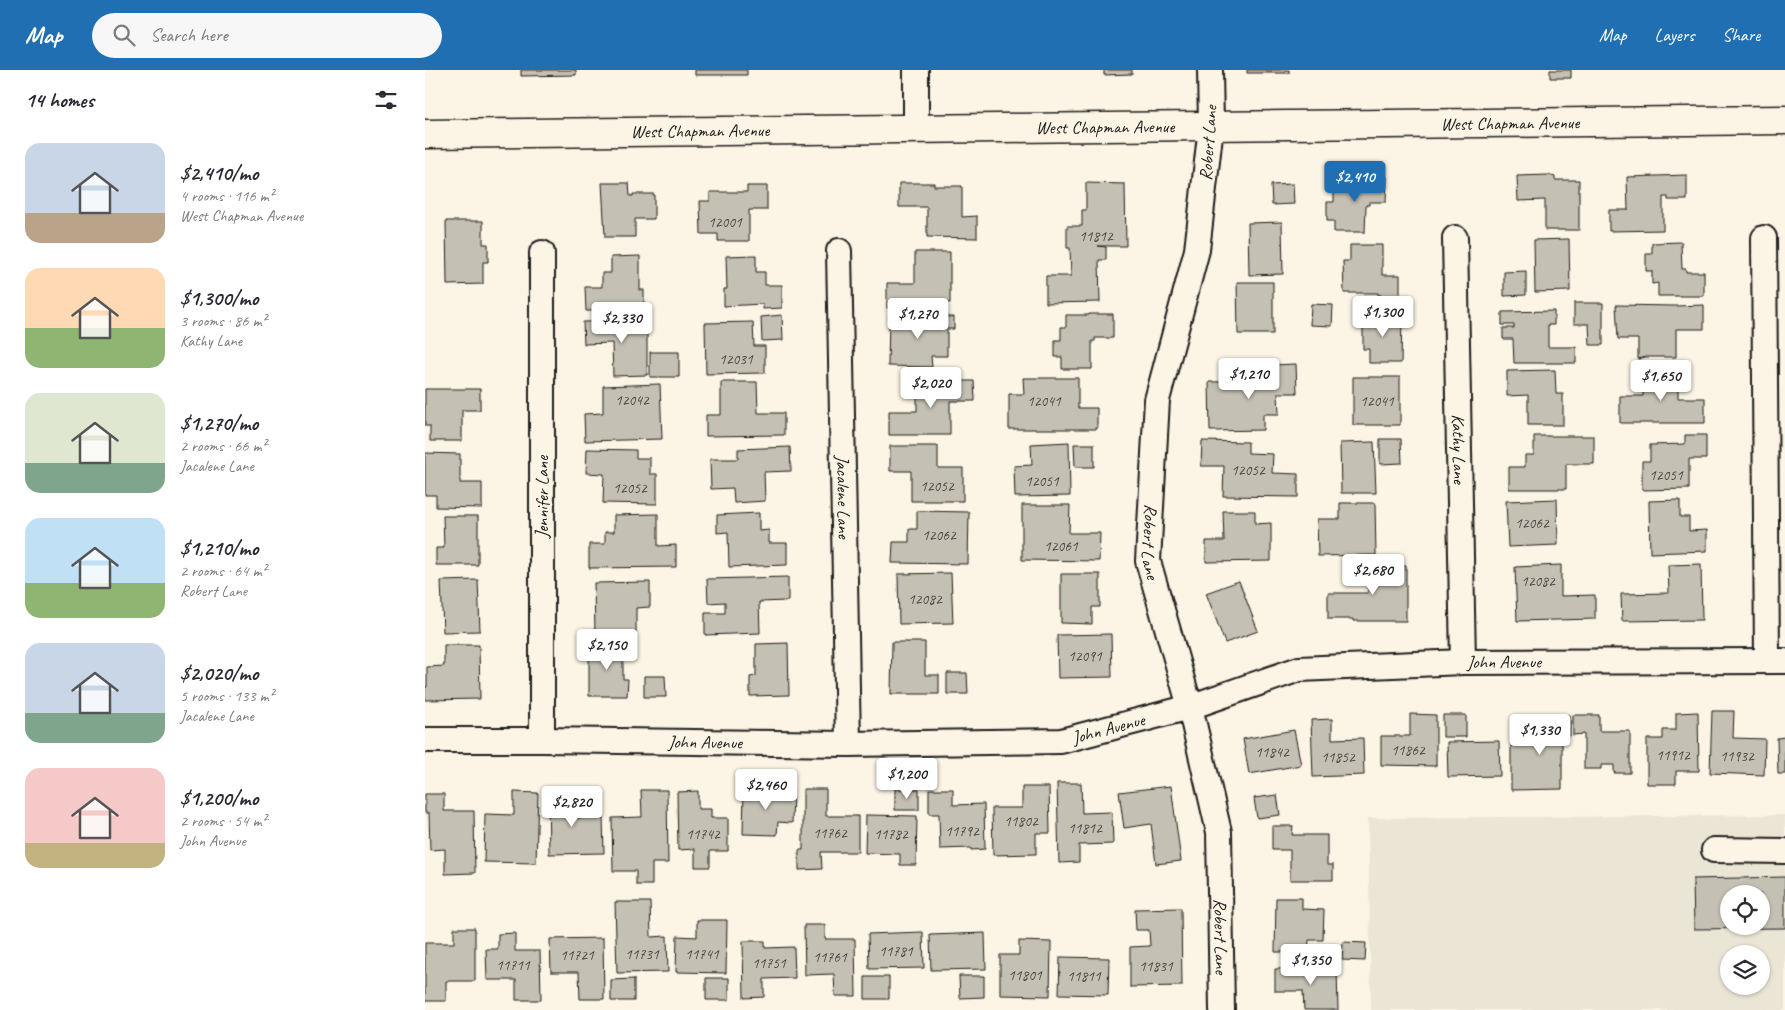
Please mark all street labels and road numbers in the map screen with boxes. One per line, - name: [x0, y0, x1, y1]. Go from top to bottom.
- street label: Robert Lane: [1194, 104, 1222, 181]
- street label: West Chapman Avenue: [1440, 111, 1581, 135]
- street label: West Chapman Avenue: [1036, 115, 1176, 139]
- street label: West Chapman Avenue: [630, 119, 771, 143]
- street label: Kathy Lane: [1447, 414, 1471, 485]
- street label: Jacalene Lane: [832, 454, 855, 540]
- street label: Jennifer Lane: [531, 455, 553, 539]
- street label: Robert Lane: [1137, 503, 1164, 583]
- street label: John Avenue: [1466, 651, 1542, 673]
- street label: John Avenue: [1069, 708, 1148, 749]
- street label: John Avenue: [667, 731, 743, 754]
- street label: Robert Lane: [1209, 899, 1232, 975]

